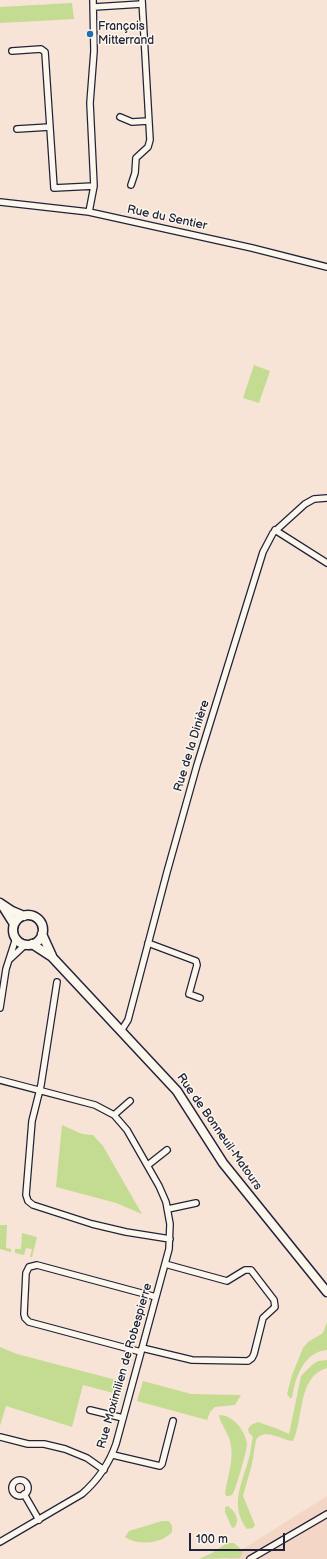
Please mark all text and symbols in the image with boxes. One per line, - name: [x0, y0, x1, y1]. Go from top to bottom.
- place label: François Mitterrand: [98, 20, 154, 48]
- marker: François Mitterrand: [85, 29, 95, 39]
- street label: Rue du Sentier: [126, 202, 208, 234]
- street label: Rue de la Dinière: [171, 698, 213, 794]
- street label: Rue de Bonneuil-Matours: [173, 1071, 265, 1193]
- street label: Rue Maximilien de Robespierre: [94, 1282, 156, 1450]
- scale bar: [191, 1525, 287, 1551]
- text: 100 m: [196, 1532, 228, 1547]

